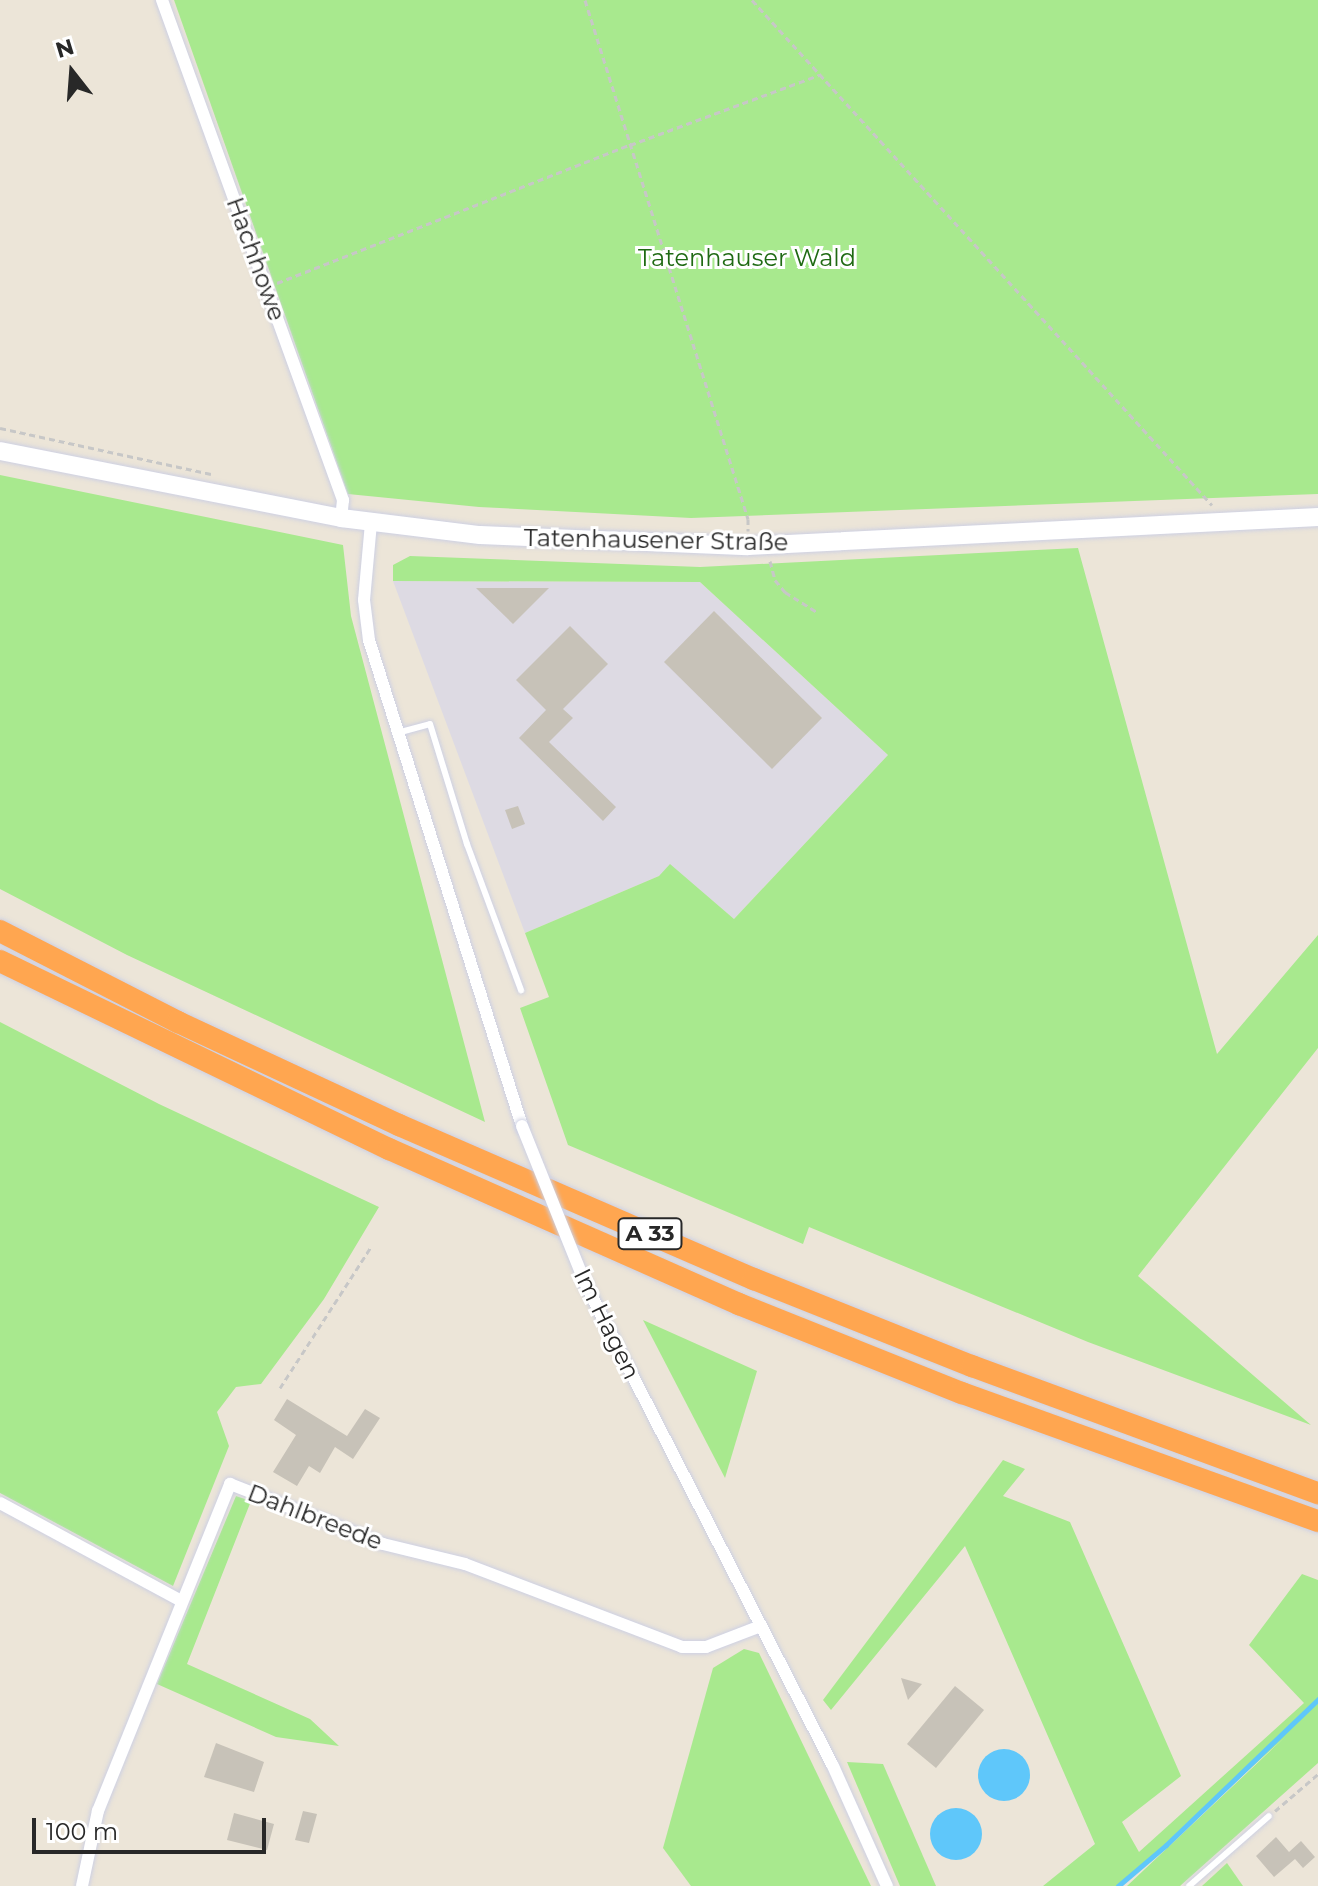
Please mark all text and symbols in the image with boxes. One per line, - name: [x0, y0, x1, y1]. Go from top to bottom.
- north arrow: [32, 32, 112, 112]
- text: N: [52, 33, 77, 64]
- street label: Hachhowe: [220, 193, 292, 325]
- park label: Tatenhauser Wald: [638, 244, 856, 272]
- street label: Tatenhausener Straße: [524, 523, 788, 557]
- road number: A 33: [616, 1216, 684, 1252]
- street label: Im Hagen: [568, 1264, 646, 1384]
- street label: Dahlbreede: [244, 1478, 386, 1556]
- scale bar: [36, 1802, 270, 1852]
- text: 100 m: [46, 1817, 118, 1846]

